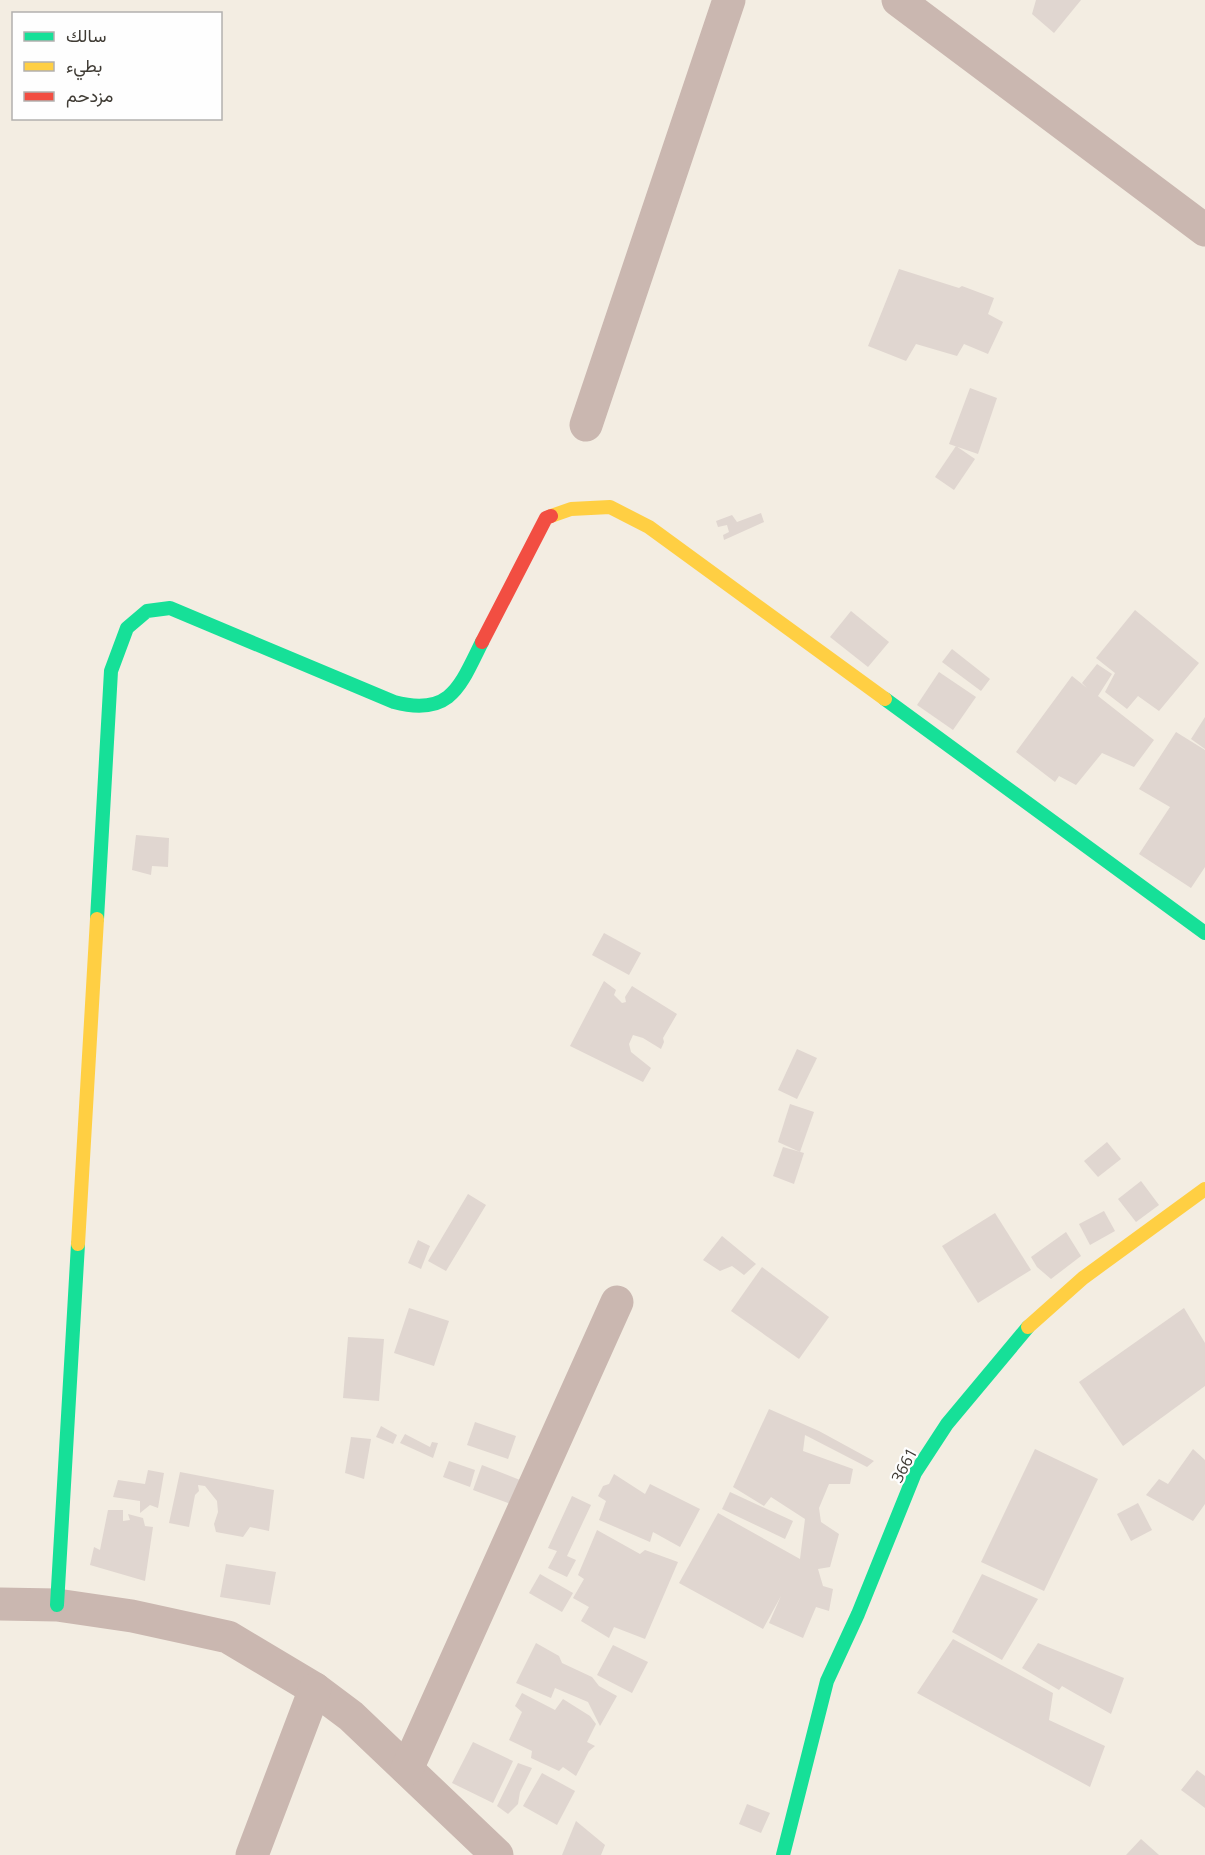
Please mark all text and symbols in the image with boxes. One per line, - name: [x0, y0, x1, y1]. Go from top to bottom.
- legend: [12, 12, 222, 120]
- text: سالك: [66, 23, 106, 47]
- text: بطيء: [66, 53, 102, 81]
- text: مزدحم: [66, 83, 113, 108]
- street label: 3661: [886, 1444, 922, 1486]

